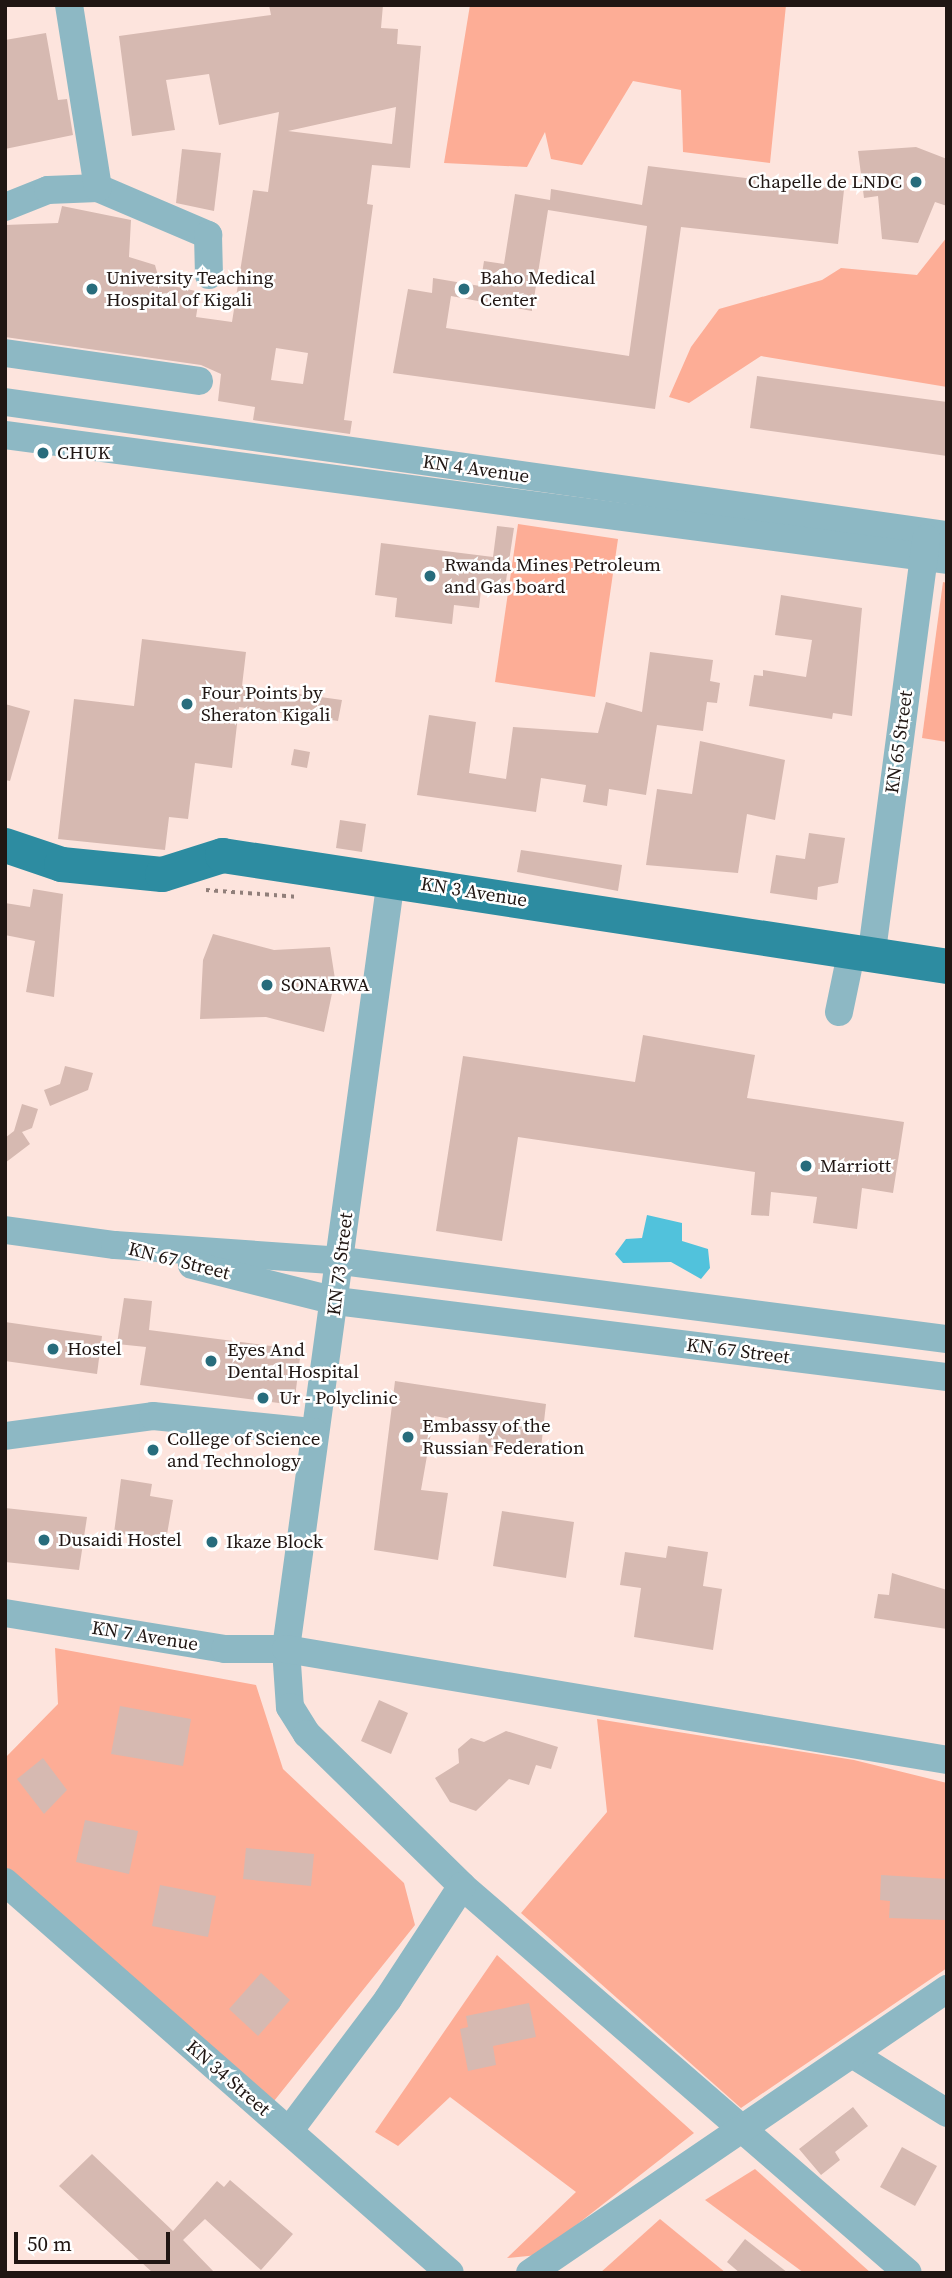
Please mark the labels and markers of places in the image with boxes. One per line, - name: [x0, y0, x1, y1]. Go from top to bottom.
- place label: Chapelle de LNDC: [748, 171, 902, 193]
- marker: Chapelle de LNDC: [908, 174, 924, 190]
- place label: University Teaching Hospital of Kigali: [106, 267, 274, 311]
- place label: Baho Medical Center: [480, 267, 595, 311]
- marker: Baho Medical Center: [454, 279, 474, 299]
- marker: University Teaching Hospital of Kigali: [84, 281, 100, 297]
- place label: CHUK: [57, 442, 110, 464]
- marker: CHUK: [35, 445, 51, 461]
- place label: Rwanda Mines Petroleum and Gas board: [444, 554, 661, 598]
- marker: Rwanda Mines Petroleum and Gas board: [422, 568, 438, 584]
- place label: Four Points by Sheraton Kigali: [201, 682, 330, 726]
- marker: Four Points by Sheraton Kigali: [179, 696, 195, 712]
- place label: SONARWA: [281, 974, 370, 996]
- marker: SONARWA: [259, 977, 275, 993]
- place label: Marriott: [820, 1155, 891, 1177]
- marker: Marriott: [798, 1158, 814, 1174]
- place label: Hostel: [67, 1338, 122, 1360]
- place label: Eyes And Dental Hospital: [227, 1339, 359, 1383]
- marker: Hostel: [45, 1341, 61, 1357]
- marker: Eyes And Dental Hospital: [201, 1351, 221, 1371]
- place label: Ur - Polyclinic: [279, 1387, 398, 1409]
- marker: Ur - Polyclinic: [253, 1388, 273, 1408]
- place label: Embassy of the Russian Federation: [422, 1415, 585, 1459]
- place label: College of Science and Technology: [167, 1428, 320, 1472]
- marker: Embassy of the Russian Federation: [400, 1429, 416, 1445]
- marker: College of Science and Technology: [145, 1442, 161, 1458]
- place label: Dusaidi Hostel: [58, 1529, 182, 1551]
- place label: Ikaze Block: [226, 1531, 323, 1553]
- marker: Dusaidi Hostel: [36, 1532, 52, 1548]
- marker: Ikaze Block: [204, 1534, 220, 1550]

